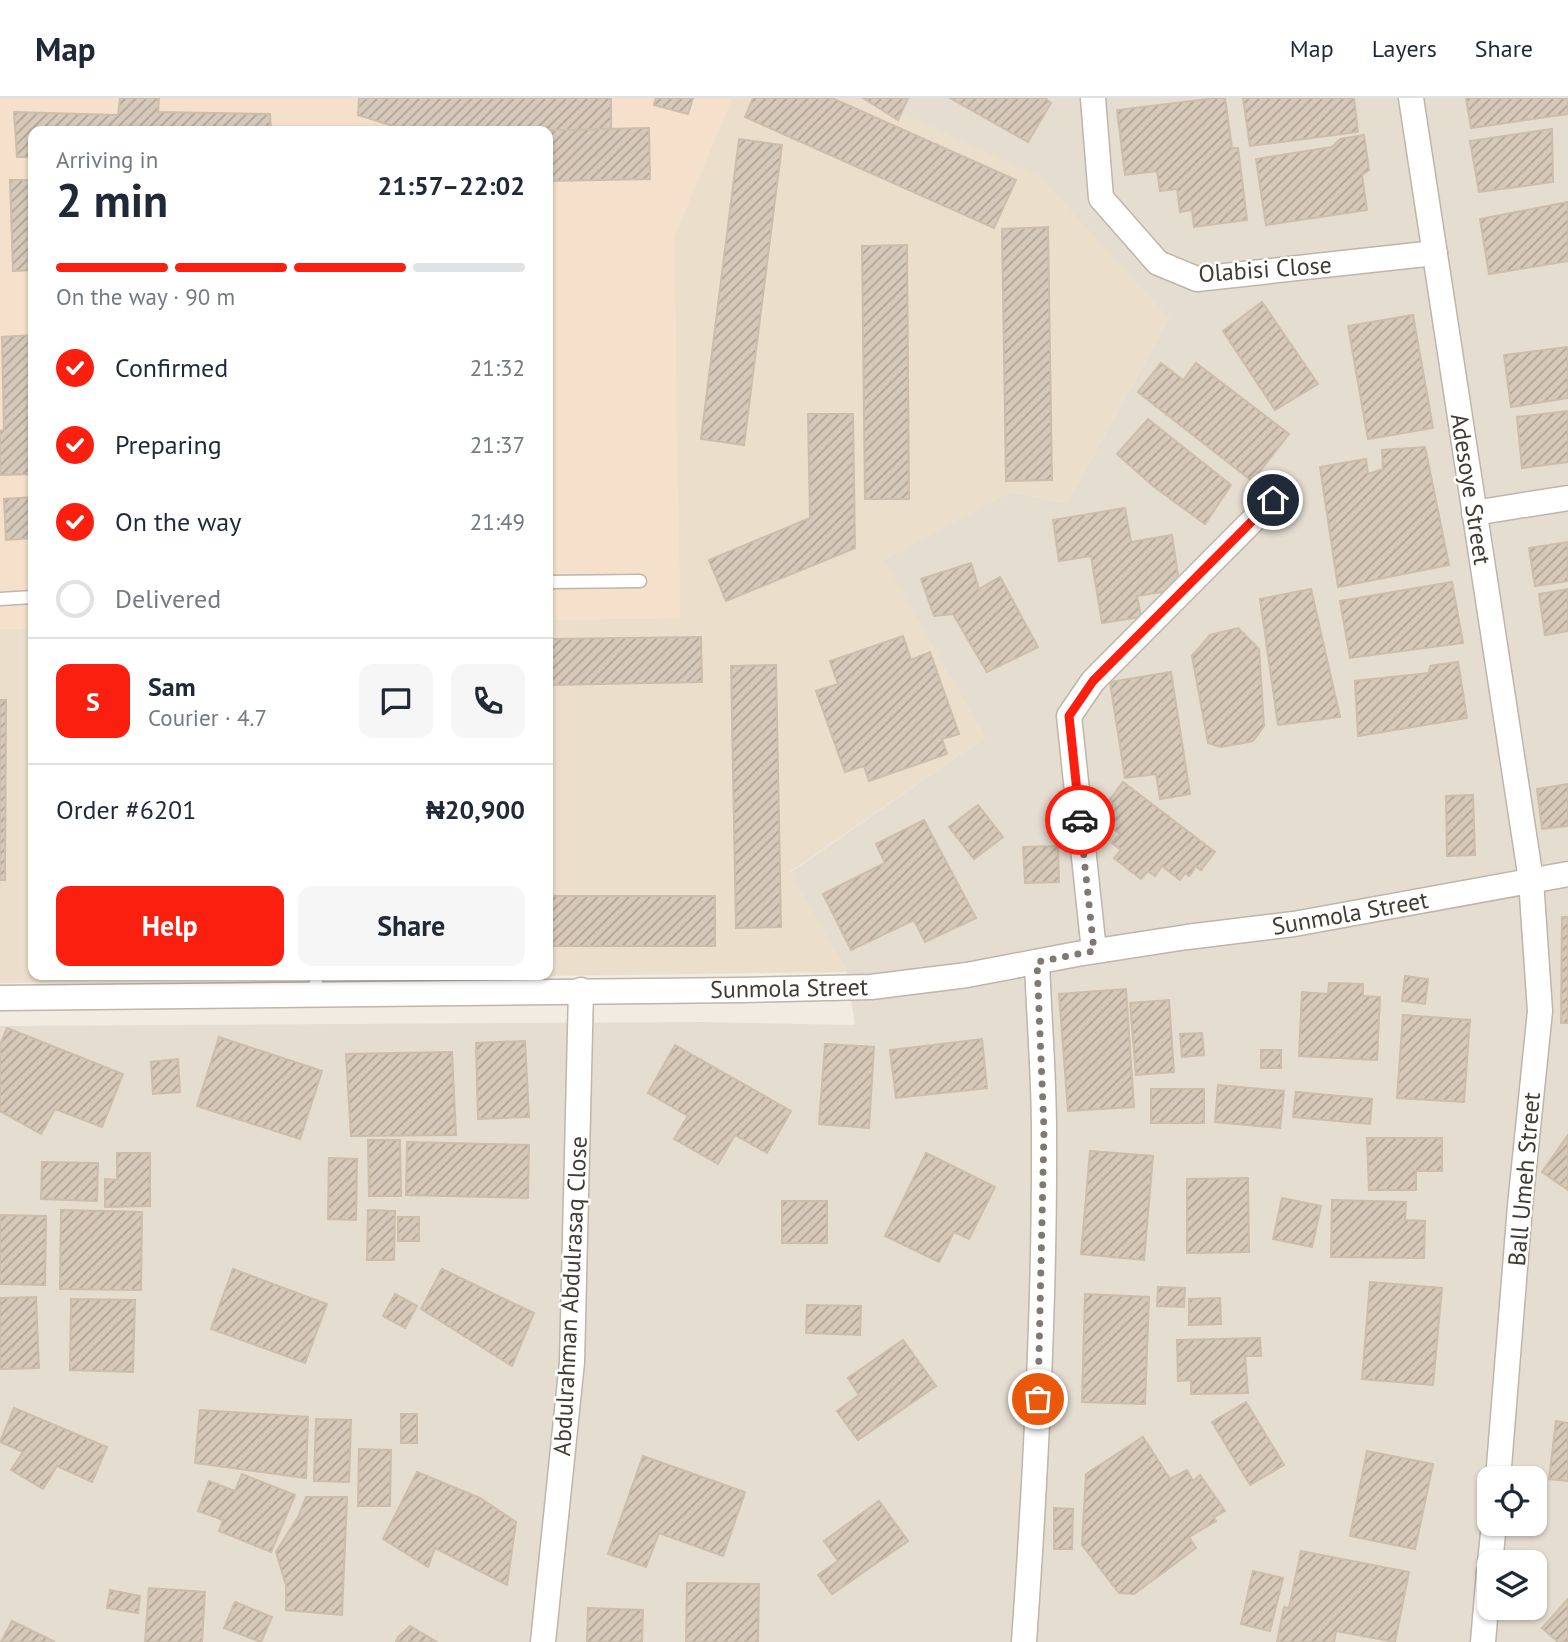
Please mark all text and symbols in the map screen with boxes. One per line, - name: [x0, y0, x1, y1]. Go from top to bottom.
- text: Map: [35, 27, 96, 70]
- text: Map: [1290, 33, 1334, 64]
- text: Layers: [1372, 33, 1437, 64]
- text: Share: [1475, 33, 1533, 64]
- text: Arriving in: [56, 145, 158, 174]
- text: 21:57–22:02: [378, 169, 525, 202]
- text: 2 min: [56, 170, 168, 230]
- street label: Olabisi Close: [1197, 249, 1333, 289]
- text: On the way · 90 m: [56, 282, 235, 311]
- icon: check: [56, 349, 94, 387]
- text: Confirmed: [115, 351, 228, 384]
- text: 21:32: [470, 353, 525, 382]
- street label: Adesoye Street: [1444, 411, 1498, 567]
- icon: check: [56, 426, 94, 464]
- text: Preparing: [115, 428, 222, 461]
- text: 21:37: [470, 430, 525, 459]
- pin: [1243, 470, 1303, 530]
- icon: home: [1254, 481, 1292, 519]
- icon: check: [56, 503, 94, 541]
- text: On the way: [115, 505, 241, 538]
- text: 21:49: [470, 507, 525, 536]
- text: Delivered: [115, 582, 221, 615]
- button: chat: [359, 664, 433, 738]
- button: phone: [451, 664, 525, 738]
- text: Sam: [148, 670, 196, 703]
- text: S: [86, 685, 100, 718]
- text: Courier · 4.7: [148, 703, 267, 732]
- courier: [1045, 785, 1115, 855]
- text: Order #6201: [56, 793, 196, 826]
- text: ₦20,900: [426, 793, 525, 826]
- icon: car: [1061, 801, 1099, 839]
- street label: Sunmola Street: [1270, 884, 1430, 942]
- button: Help: [56, 886, 284, 966]
- button: Share: [298, 886, 525, 966]
- street label: Sunmola Street: [710, 971, 868, 1005]
- street label: Ball Umeh Street: [1501, 1091, 1547, 1267]
- street label: Abdulrahman Abdulrasaq Close: [546, 1135, 594, 1457]
- pin: [1008, 1369, 1068, 1429]
- icon: bag: [1019, 1380, 1057, 1418]
- map controls: [1477, 1466, 1547, 1620]
- button: locate: [1477, 1466, 1547, 1536]
- button: layers: [1477, 1550, 1547, 1620]

